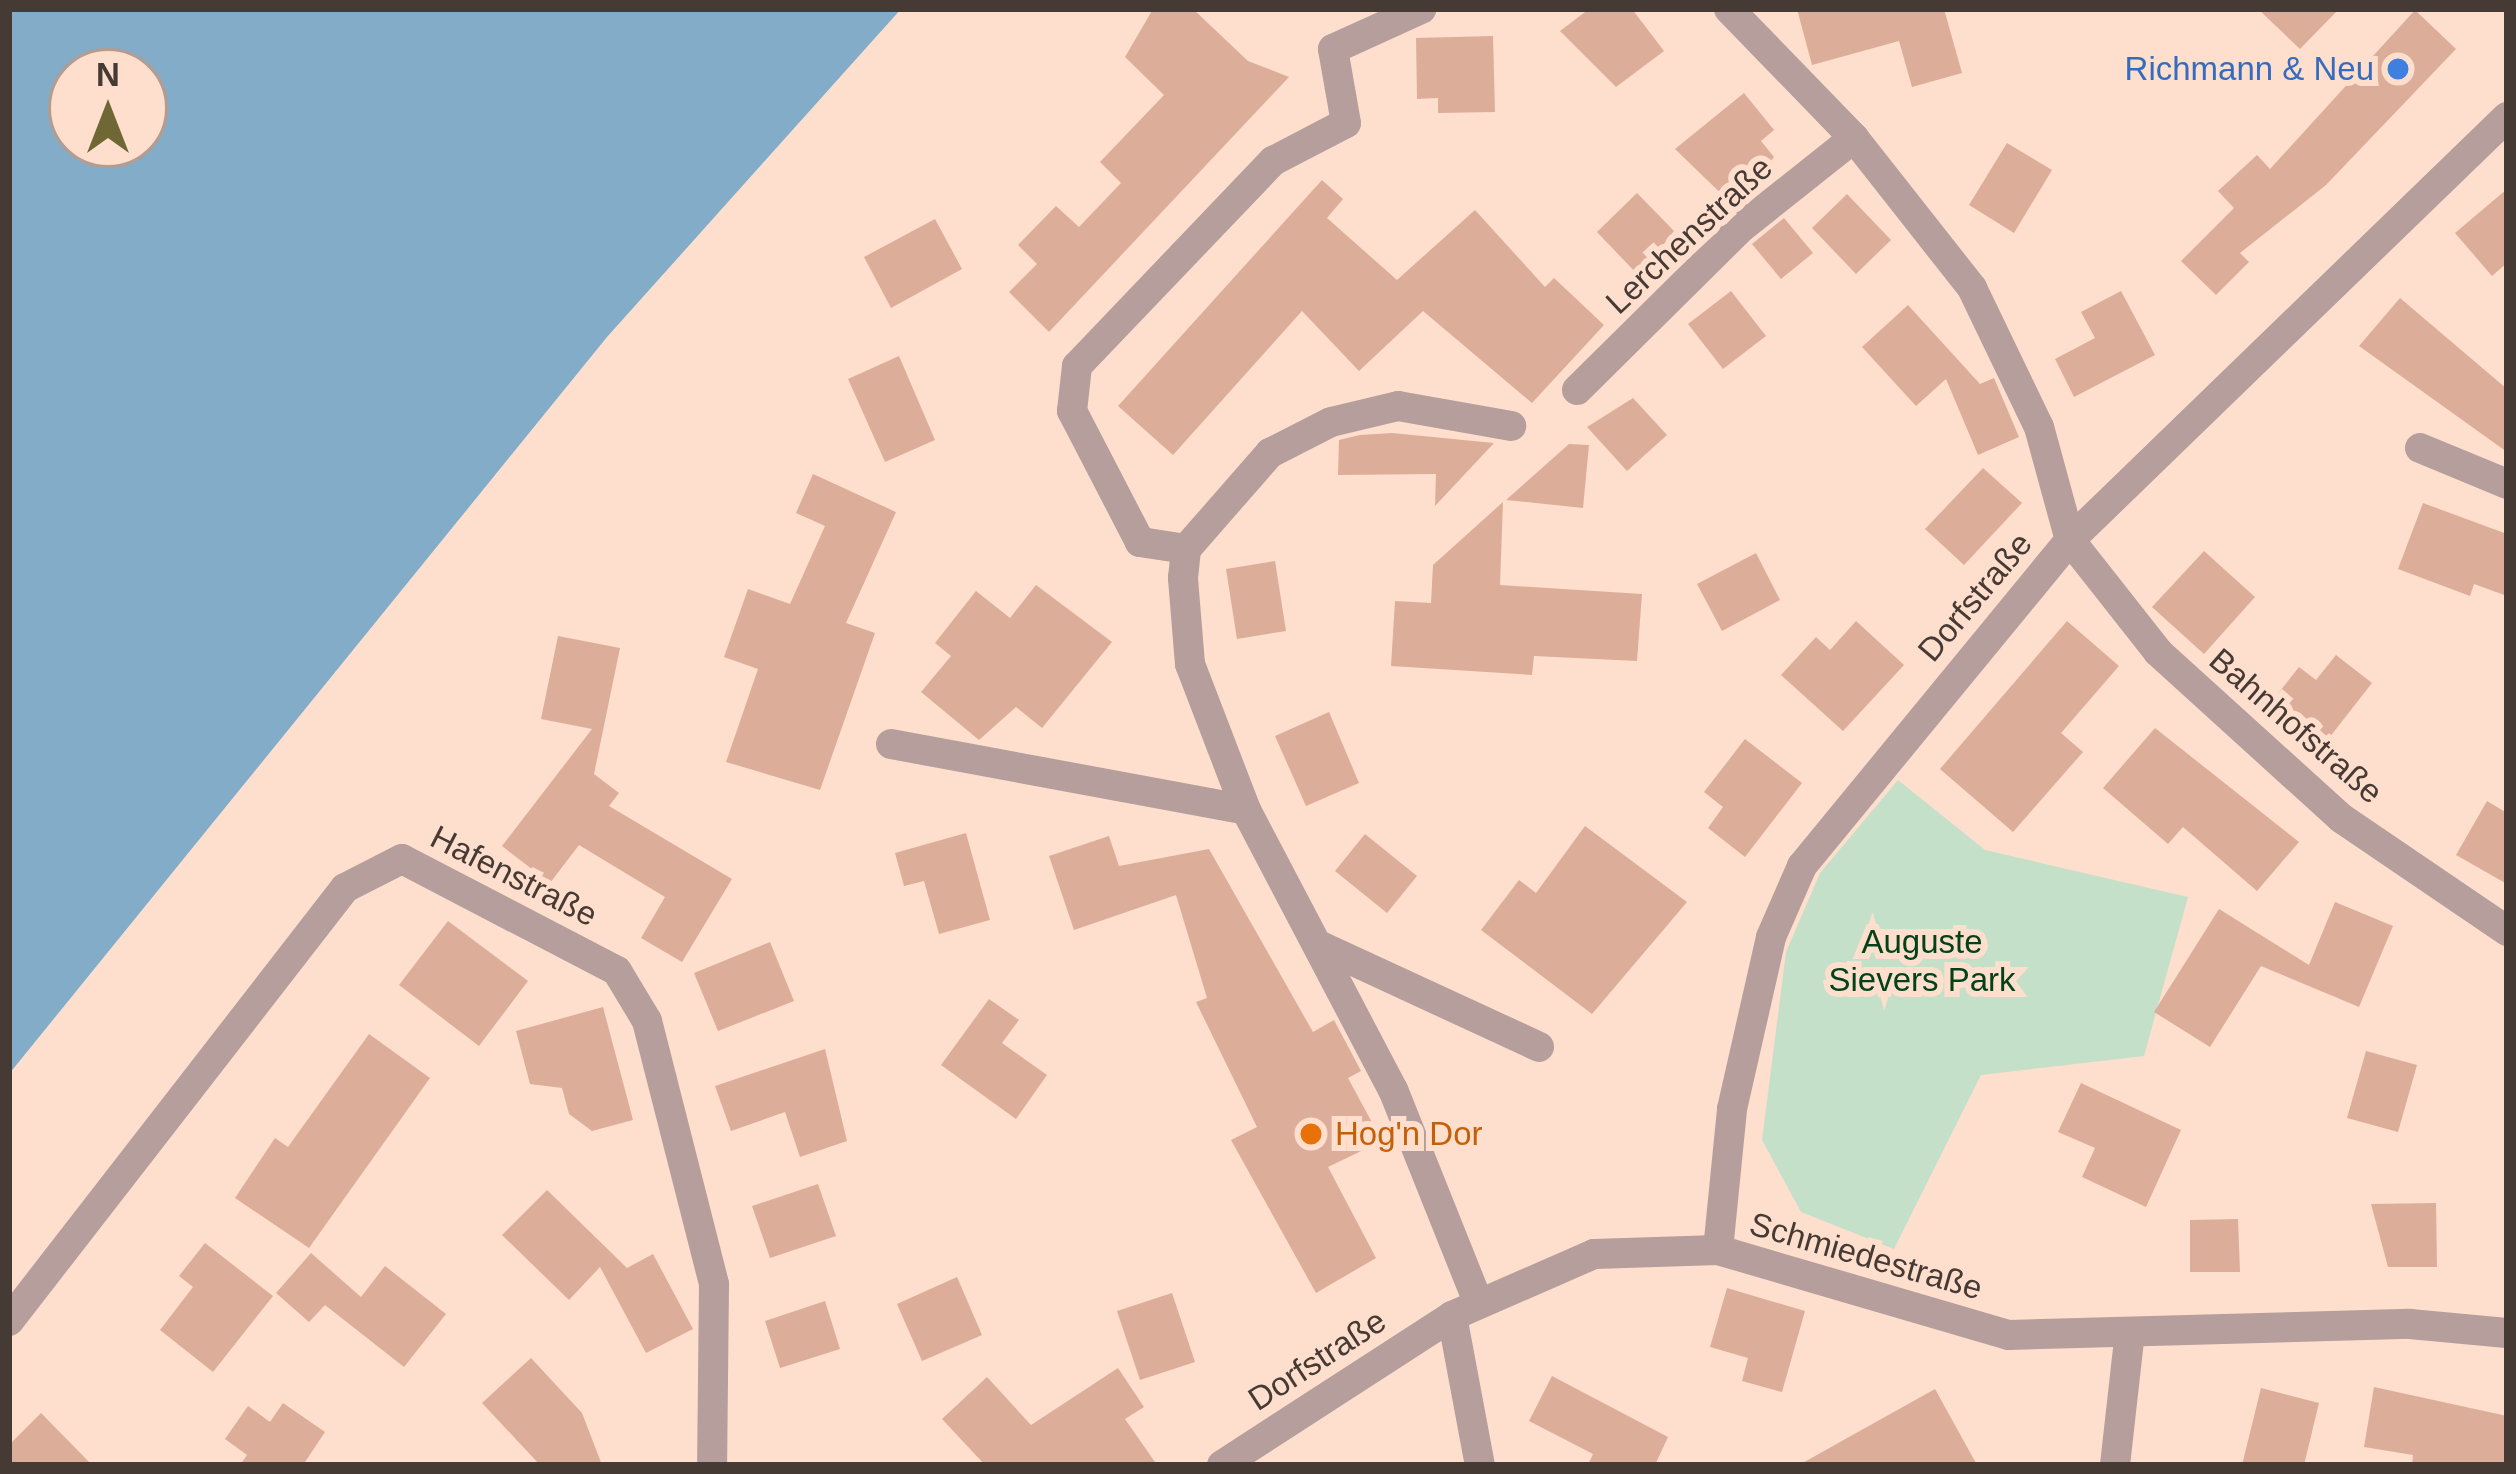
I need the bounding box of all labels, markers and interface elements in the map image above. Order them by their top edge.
north arrow [48,48,168,168]
place label: Richmann & Neu [2125,49,2374,89]
text: N [96,56,120,93]
marker: Richmann & Neu [2385,56,2411,82]
street label: Lerchenstraße [1598,148,1780,322]
street label: Dorfstraße [1910,525,2040,669]
street label: Bahnhofstraße [2201,640,2391,812]
street label: Hafenstraße [424,817,604,935]
park label: Auguste Sievers Park [1828,922,2016,1000]
place label: Hog'n Dor [1335,1114,1483,1154]
marker: Hog'n Dor [1298,1121,1324,1147]
street label: Schmiedestraße [1745,1204,1987,1308]
street label: Dorfstraße [1241,1301,1393,1419]

